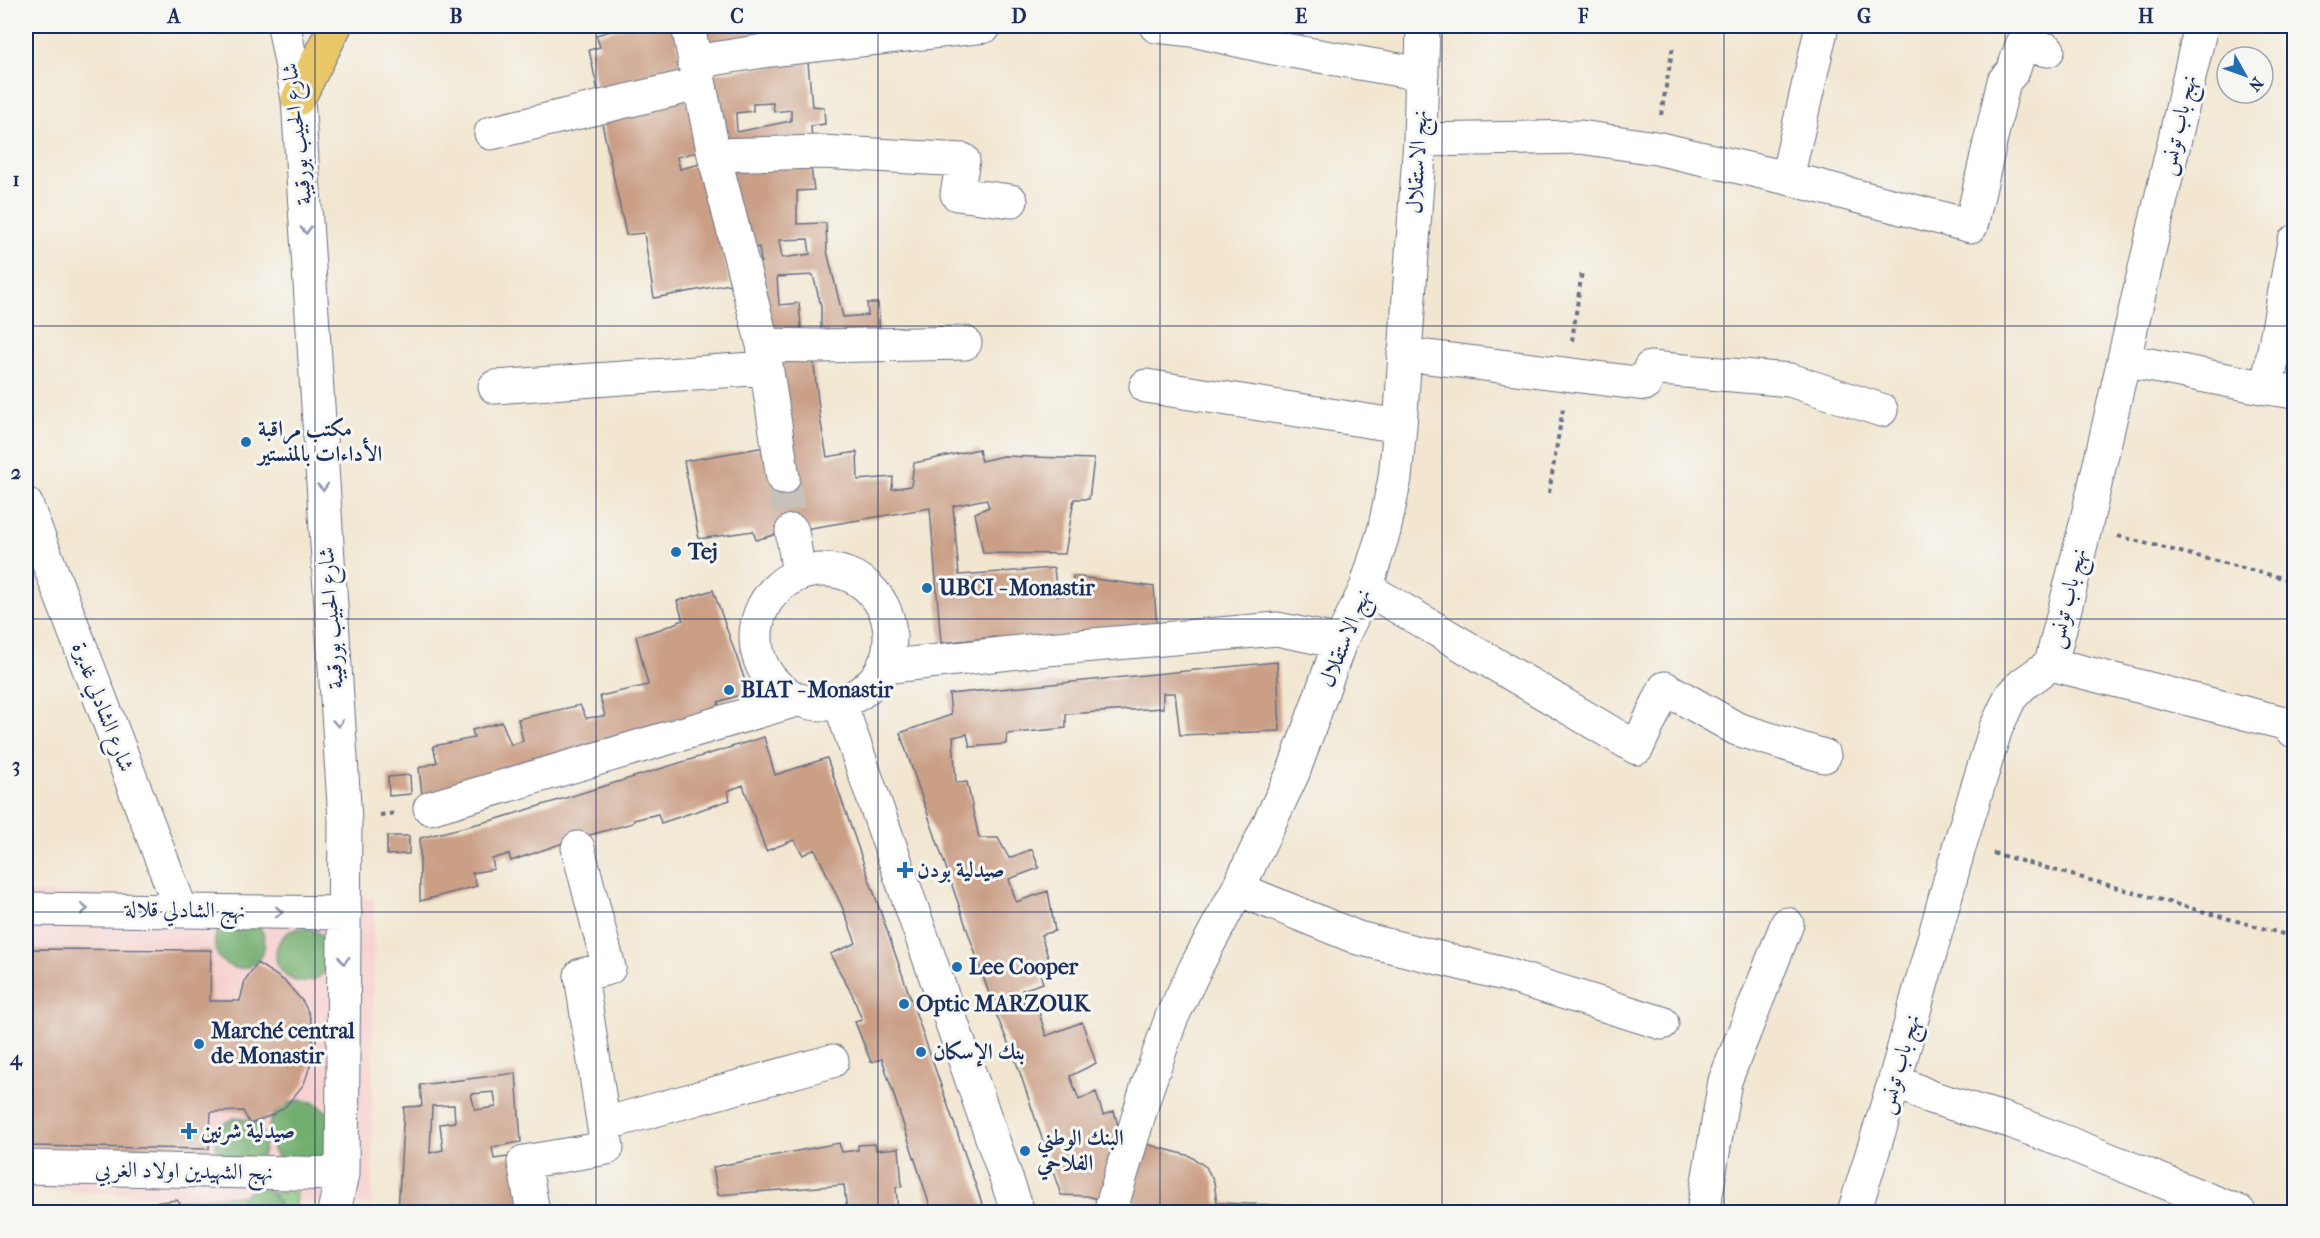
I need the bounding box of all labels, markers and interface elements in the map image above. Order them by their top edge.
text: A [166,5,182,28]
text: B [449,5,463,28]
text: C [730,5,744,28]
text: D [1011,5,1027,28]
text: E [1295,5,1307,28]
text: F [1577,5,1589,28]
text: G [1857,5,1871,28]
text: H [2138,5,2154,28]
north arrow [2215,45,2275,105]
street label: شارع الحبيب بورقيبة [277,61,322,206]
street label: نهج باب تونس [2154,72,2208,179]
text: N [2244,74,2267,96]
street label: نهج الاستقلال [1401,109,1439,215]
text: 1 [12,168,20,191]
one-way arrow [300,225,313,234]
place label: مكتب مراقبة الأداءات بالمنستير [255,416,382,467]
marker: مكتب مراقبة الأداءات بالمنستير [239,435,253,449]
text: 2 [11,461,21,484]
one-way arrow [316,482,329,491]
place label: Tej [687,539,718,565]
marker: Tej [669,545,683,559]
street label: نهج باب تونس [2042,545,2098,652]
street label: شارع الحبيب بورقيبة [313,546,354,690]
place label: UBCI - Monastir [938,575,1095,601]
marker: UBCI - Monastir [920,581,934,595]
street label: نهج الاستقلال [1313,585,1382,693]
street label: شارع الشادلي غديرة [62,638,140,777]
place label: BIAT - Monastir [741,677,894,703]
marker: BIAT - Monastir [722,683,736,697]
one-way arrow [332,719,345,728]
text: 3 [12,754,20,777]
place label: صيدلية بودن [917,857,1005,883]
marker: صيدلية بودن [898,863,912,877]
street label: نهج الشادلي قلالة [123,896,246,930]
one-way arrow [79,903,88,915]
one-way arrow [274,905,283,918]
place label: Lee Cooper [969,954,1079,980]
one-way arrow [338,956,351,965]
marker: Lee Cooper [950,960,964,974]
place label: Optic MARZOUK [916,991,1092,1017]
marker: Optic MARZOUK [897,997,911,1011]
street label: نهج باب تونس [1872,1011,1931,1119]
place label: Marché central de Monastir [210,1018,356,1069]
marker: Marché central de Monastir [192,1037,206,1051]
place label: بنك الإسكان [933,1039,1025,1067]
marker: بنك الإسكان [914,1045,928,1059]
text: 4 [9,1047,23,1071]
place label: صيدلية شرنين [201,1118,295,1145]
marker: صيدلية شرنين [182,1124,196,1138]
place label: البنك الوطني الفلاحي [1036,1125,1124,1181]
marker: البنك الوطني الفلاحي [1018,1144,1032,1158]
street label: نهج الشهيدين اولاد الغربي [95,1156,273,1192]

